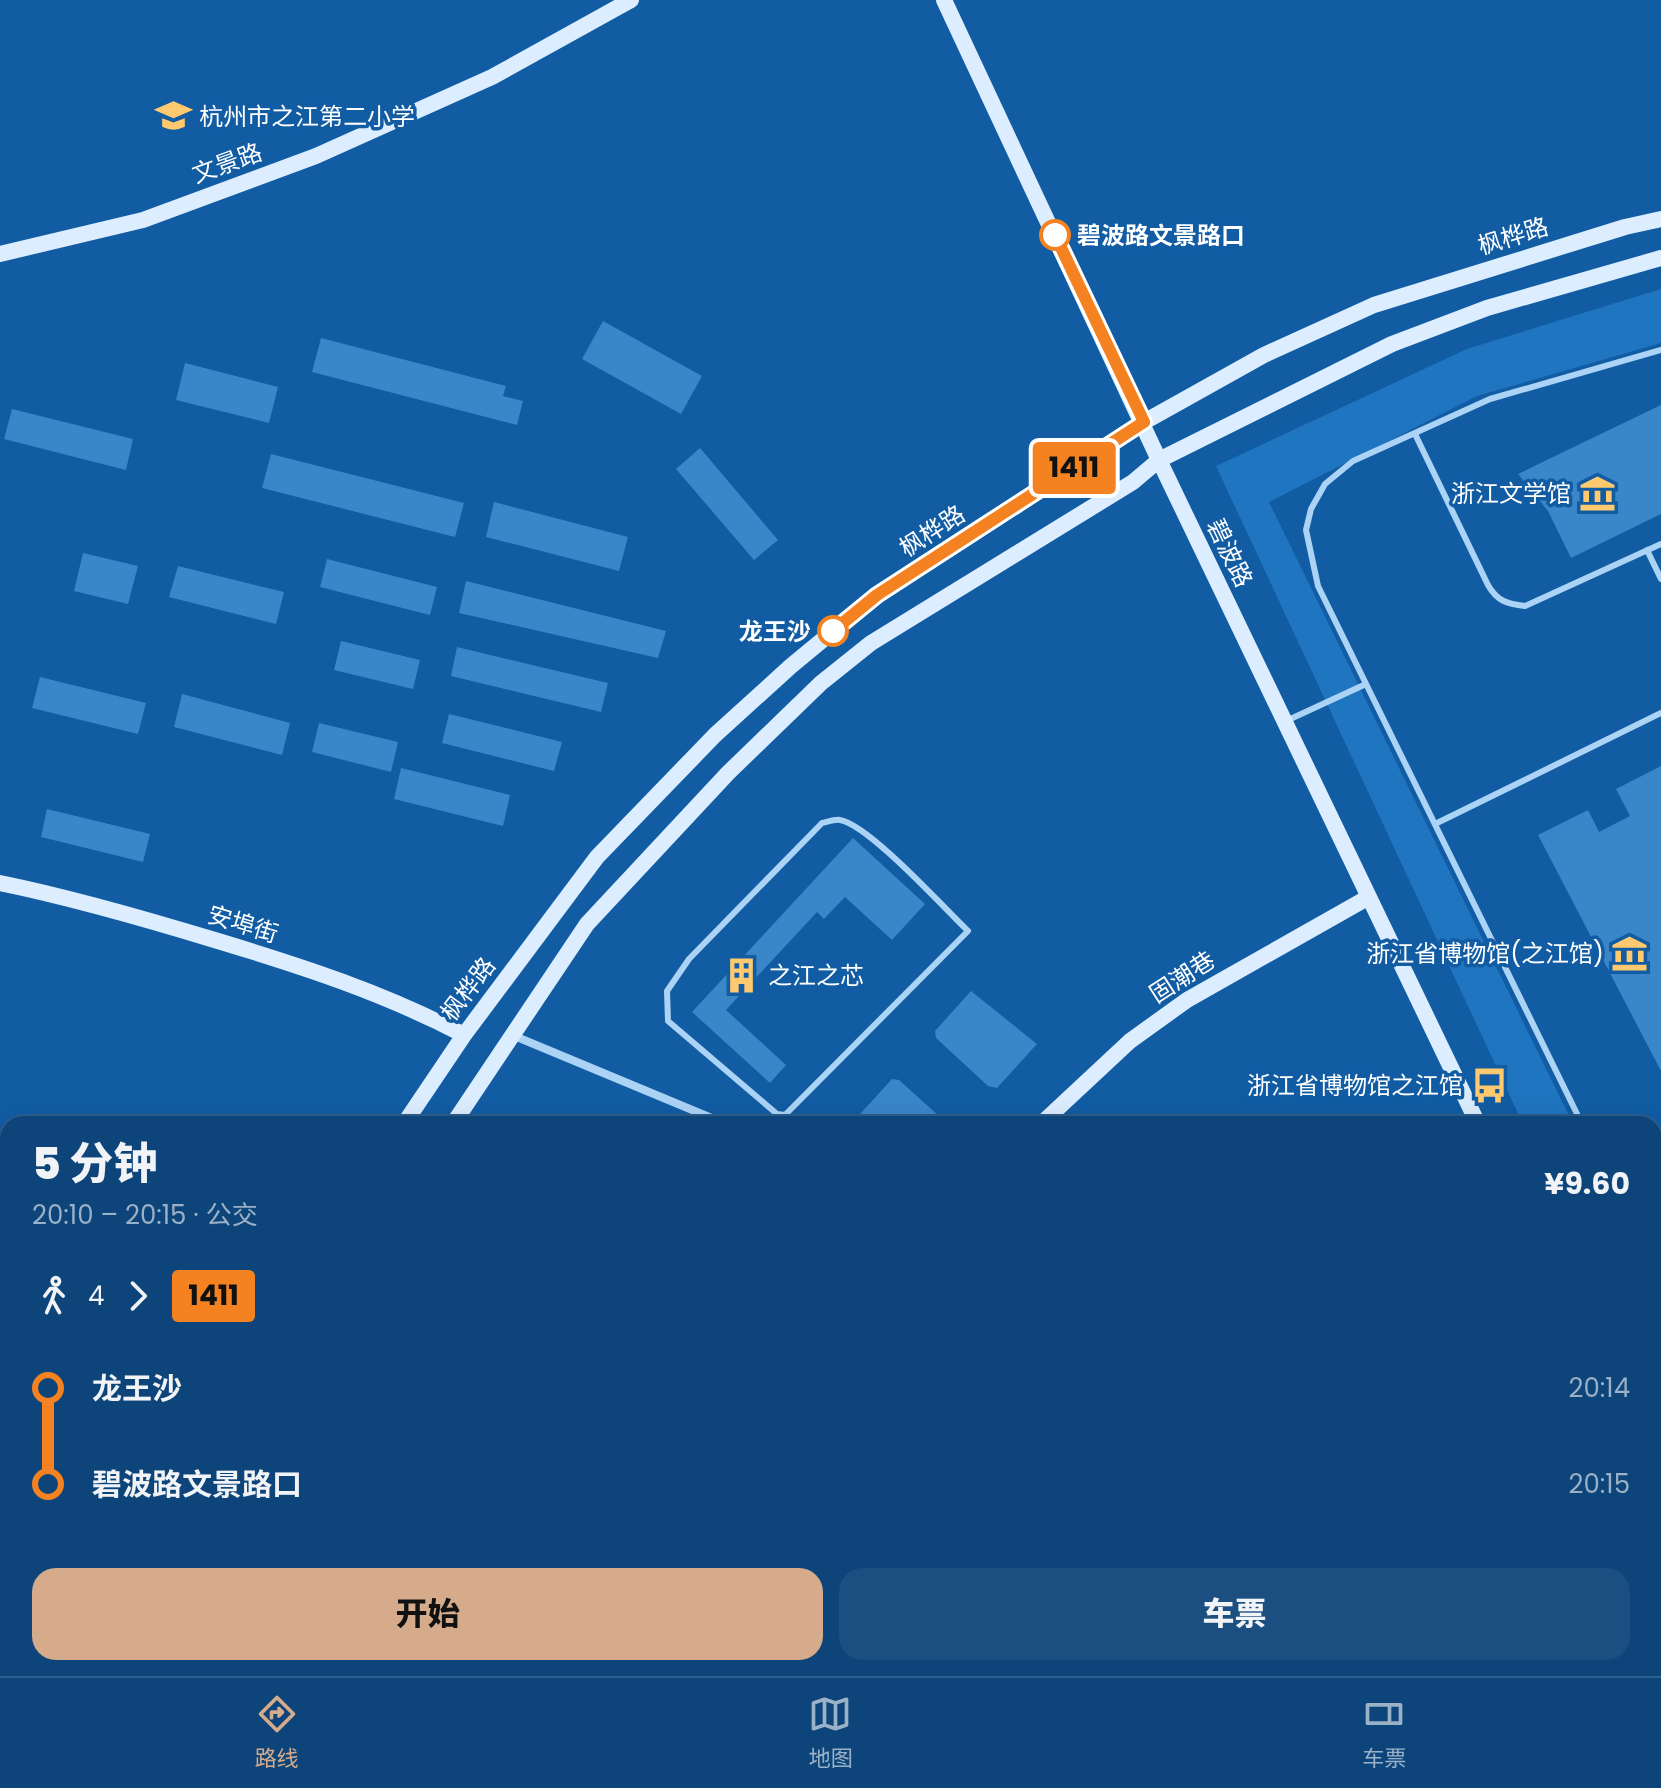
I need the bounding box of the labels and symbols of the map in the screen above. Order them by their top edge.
school or university icon: 杭州市之江第二小学 [154,97,192,135]
place label: 杭州市之江第二小学 [199,100,415,133]
street label: 文景路 [188,135,266,191]
street label: 枫桦路 [1474,210,1552,262]
place label: 碧波路文景路口 [1077,219,1245,252]
marker: 碧波路文景路口 [1040,220,1070,250]
line badge: 1411 [1018,442,1130,494]
museum icon: 浙江文学馆 [1578,474,1616,512]
place label: 浙江文学馆 [1451,477,1571,510]
street label: 枫桦路 [893,498,971,564]
street label: 碧波路 [1199,513,1261,593]
place label: 龙王沙 [739,615,811,648]
marker: 龙王沙 [818,616,848,646]
street label: 安埠街 [204,898,282,950]
museum icon: 浙江省博物馆(之江馆) [1611,934,1649,972]
place label: 浙江省博物馆(之江馆) [1366,937,1604,970]
street label: 固潮巷 [1143,944,1221,1010]
street label: 枫桦路 [433,950,503,1028]
building icon: 之江之芯 [723,956,761,994]
place label: 之江之芯 [768,959,864,992]
bus stop icon: 浙江省博物馆之江馆 [1470,1066,1508,1104]
place label: 浙江省博物馆之江馆 [1247,1069,1463,1102]

